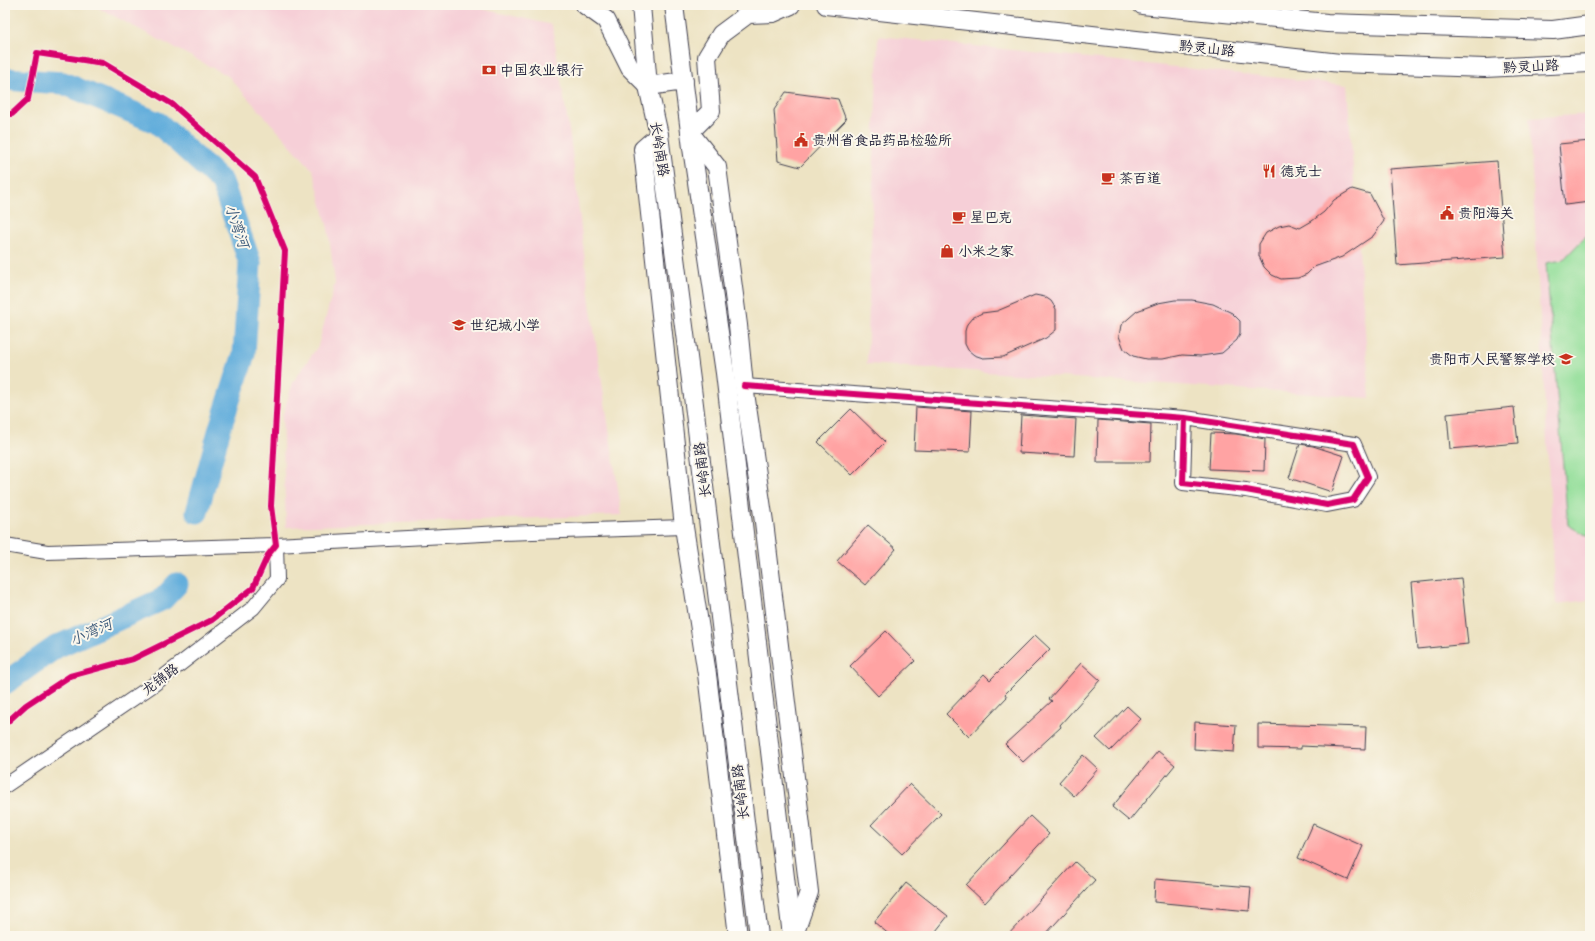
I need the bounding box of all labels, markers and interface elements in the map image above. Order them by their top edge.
street label: 黔灵山路 [1178,35,1236,63]
street label: 黔灵山路 [1503,55,1560,79]
place label: 中国农业银行 [500,60,584,82]
bank icon: 中国农业银行 [481,62,497,78]
street label: 长岭南路 [644,120,674,179]
place label: 贵州省食品药品检验所 [812,130,952,152]
public building icon: 贵州省食品药品检验所 [793,132,809,148]
place label: 德克士 [1280,161,1322,183]
restaurant icon: 德克士 [1261,163,1277,179]
place label: 茶百道 [1119,168,1161,190]
cafe icon: 茶百道 [1100,170,1116,186]
water label: 小湾河 [217,201,256,254]
place label: 贵阳海关 [1458,203,1514,225]
public building icon: 贵阳海关 [1439,205,1455,221]
place label: 星巴克 [970,207,1012,229]
cafe icon: 星巴克 [951,209,967,225]
place label: 小米之家 [958,241,1014,263]
shop icon: 小米之家 [939,243,955,259]
place label: 世纪城小学 [470,315,540,337]
school or university icon: 世纪城小学 [451,317,467,333]
place label: 贵阳市人民警察学校 [1429,349,1555,371]
school or university icon: 贵阳市人民警察学校 [1558,351,1574,367]
street label: 长岭南路 [689,441,717,499]
water label: 小湾河 [66,612,120,653]
street label: 龙锦路 [137,658,184,701]
street label: 长岭南路 [727,763,755,821]

